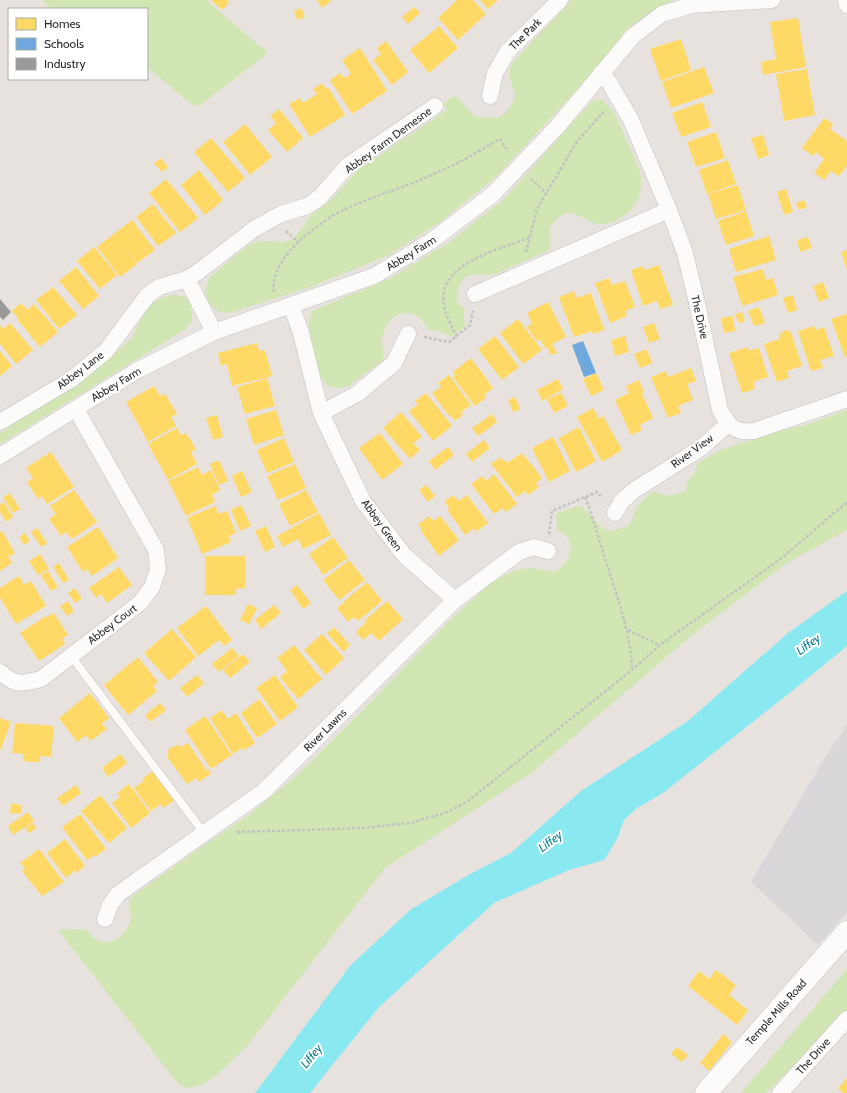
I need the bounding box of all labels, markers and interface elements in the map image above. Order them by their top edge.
legend [8,8,148,80]
street label: The Park [506,15,544,53]
text: Homes [44,16,81,31]
text: Schools [44,36,84,51]
text: Industry [44,56,85,71]
street label: Abbey Farm Demesne [342,104,434,176]
street label: Abbey Farm [383,232,439,274]
street label: The Drive [688,294,712,341]
street label: Abbey Lane [54,348,107,392]
street label: Abbey Farm [88,363,144,404]
street label: River View [668,431,716,471]
street label: Abbey Green [359,496,405,554]
street label: Abbey Court [85,601,140,647]
water label: Liffey [793,630,823,658]
street label: River Lawns [301,705,350,754]
water label: Liffey [535,827,565,855]
street label: Temple Mills Road [743,976,809,1048]
street label: The Drive [793,1034,833,1077]
water label: Liffey [297,1041,325,1071]

